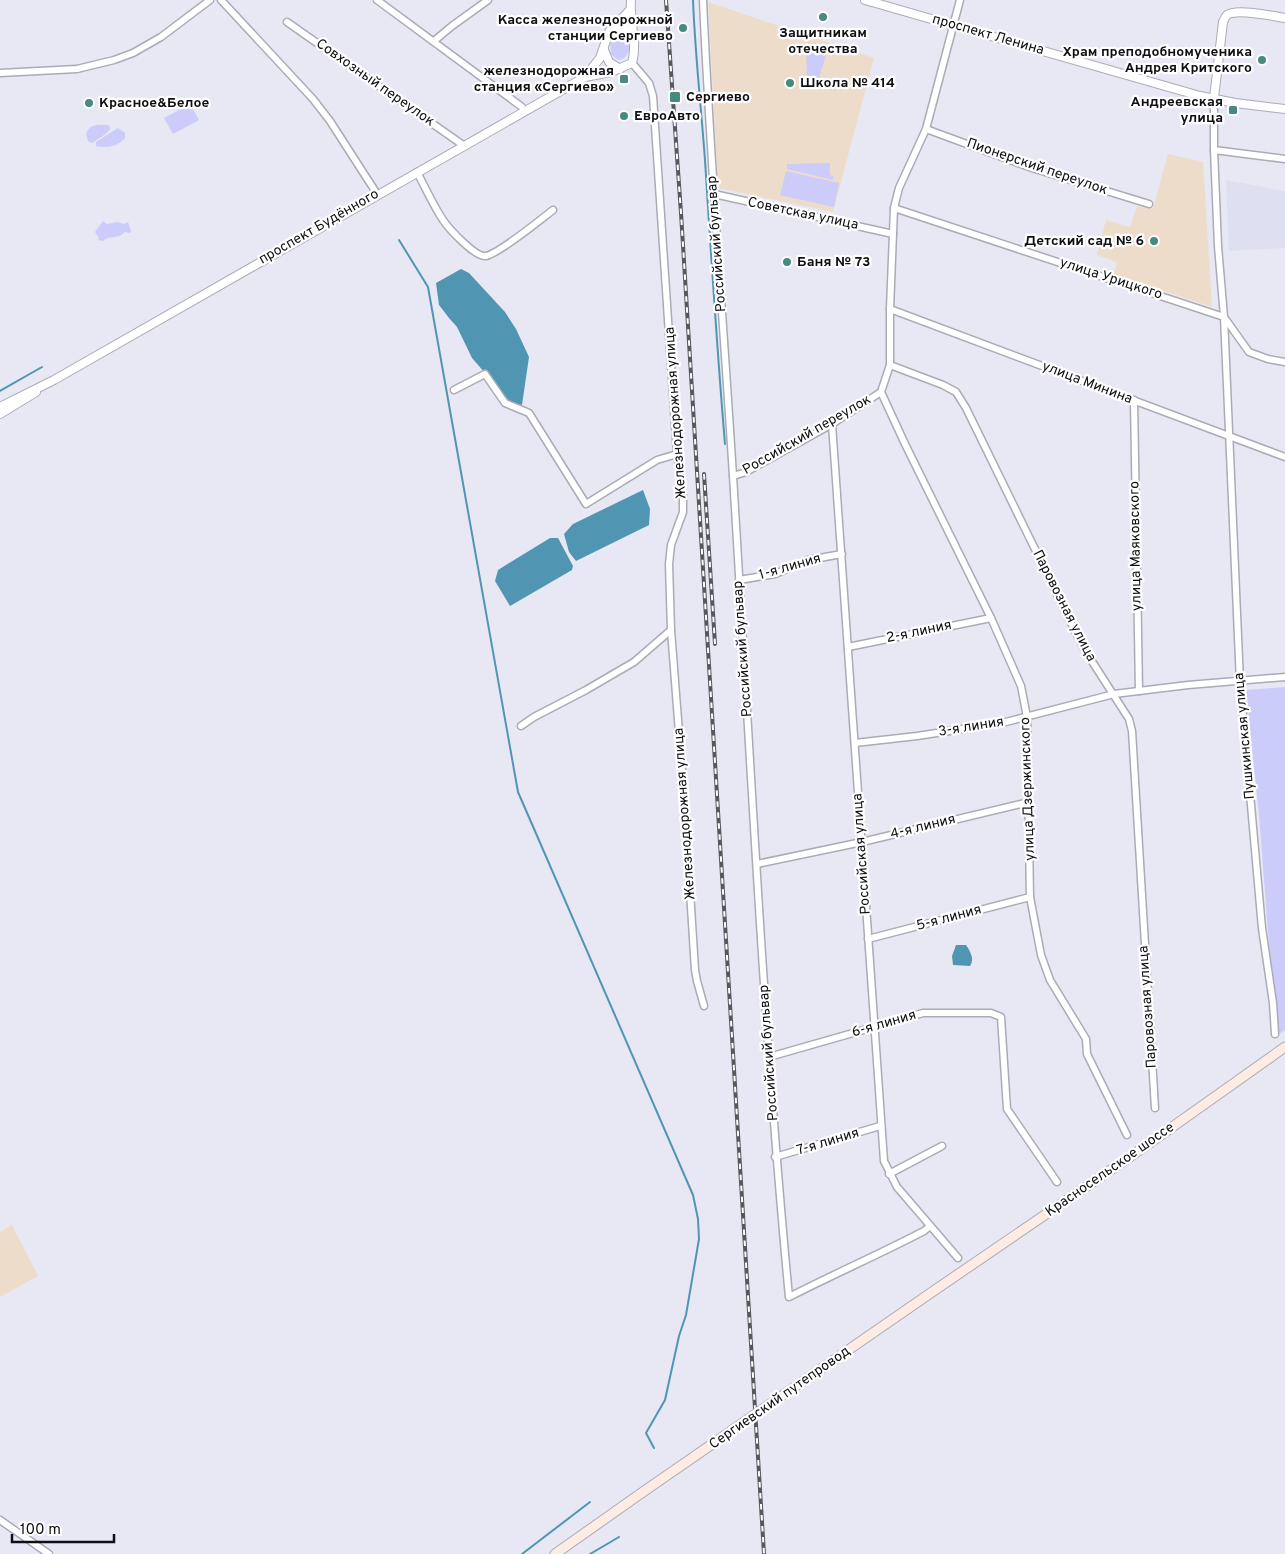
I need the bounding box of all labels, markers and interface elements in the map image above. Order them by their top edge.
marker: Защитникам отечества [817,11,829,23]
street label: проспект Ленина [930,11,1046,59]
place label: Касса железнодорожной станции Сергиево [498,12,673,45]
marker: Касса железнодорожной станции Сергиево [677,22,689,34]
place label: Защитникам отечества [779,25,867,58]
street label: Совхозный переулок [312,36,438,130]
place label: Храм преподобномученика Андрея Критского [1062,44,1252,77]
marker: Храм преподобномученика Андрея Критского [1256,54,1268,66]
place label: железнодорожная станция «Сергиево» [474,63,614,96]
marker: железнодорожная станция «Сергиево» [618,73,630,85]
place label: Школа № 414 [800,75,895,92]
marker: Школа № 414 [784,77,796,89]
place label: Сергиево [686,89,750,106]
marker: Сергиево [668,90,682,104]
place label: Андреевская улица [1131,94,1223,127]
place label: Красное&Белое [99,95,210,112]
marker: Красное&Белое [83,97,95,109]
marker: Андреевская улица [1227,104,1239,116]
place label: ЕвроАвто [634,108,700,125]
marker: ЕвроАвто [618,110,630,122]
street label: Пионерский переулок [964,135,1110,199]
street label: Российский бульвар [704,175,730,313]
street label: проспект Будённого [256,186,382,268]
street label: Советская улица [746,194,860,234]
place label: Детский сад № 6 [1024,233,1144,250]
marker: Детский сад № 6 [1148,235,1160,247]
place label: Баня № 73 [797,254,870,271]
street label: улица Урицкого [1058,254,1165,304]
marker: Баня № 73 [781,256,793,268]
street label: Железнодорожная улица [662,326,690,500]
street label: улица Минина [1039,358,1135,408]
street label: Российский переулок [740,391,874,479]
street label: улица Маяковского [1126,481,1146,611]
street label: Паровозная улица [1028,547,1100,665]
street label: 1-я линия [757,550,823,584]
street label: Российский бульвар [730,580,756,718]
street label: 2-я линия [885,617,953,647]
street label: Пушкинская улица [1231,672,1259,800]
street label: 3-я линия [937,713,1005,741]
street label: улица Дзержинского [1017,717,1039,861]
street label: Железнодорожная улица [671,727,699,901]
street label: Российская улица [849,793,875,915]
street label: 4-я линия [889,811,957,843]
street label: 5-я линия [915,901,983,935]
street label: Паровозная улица [1135,945,1161,1069]
street label: Российский бульвар [756,984,782,1122]
street label: 6-я линия [850,1007,918,1041]
street label: Красносельское шоссе [1042,1119,1178,1221]
street label: 7-я линия [795,1124,861,1160]
street label: Сергиевский путепровод [706,1343,854,1453]
scale bar [12,1512,115,1544]
text: 100 m [20,1521,61,1540]

